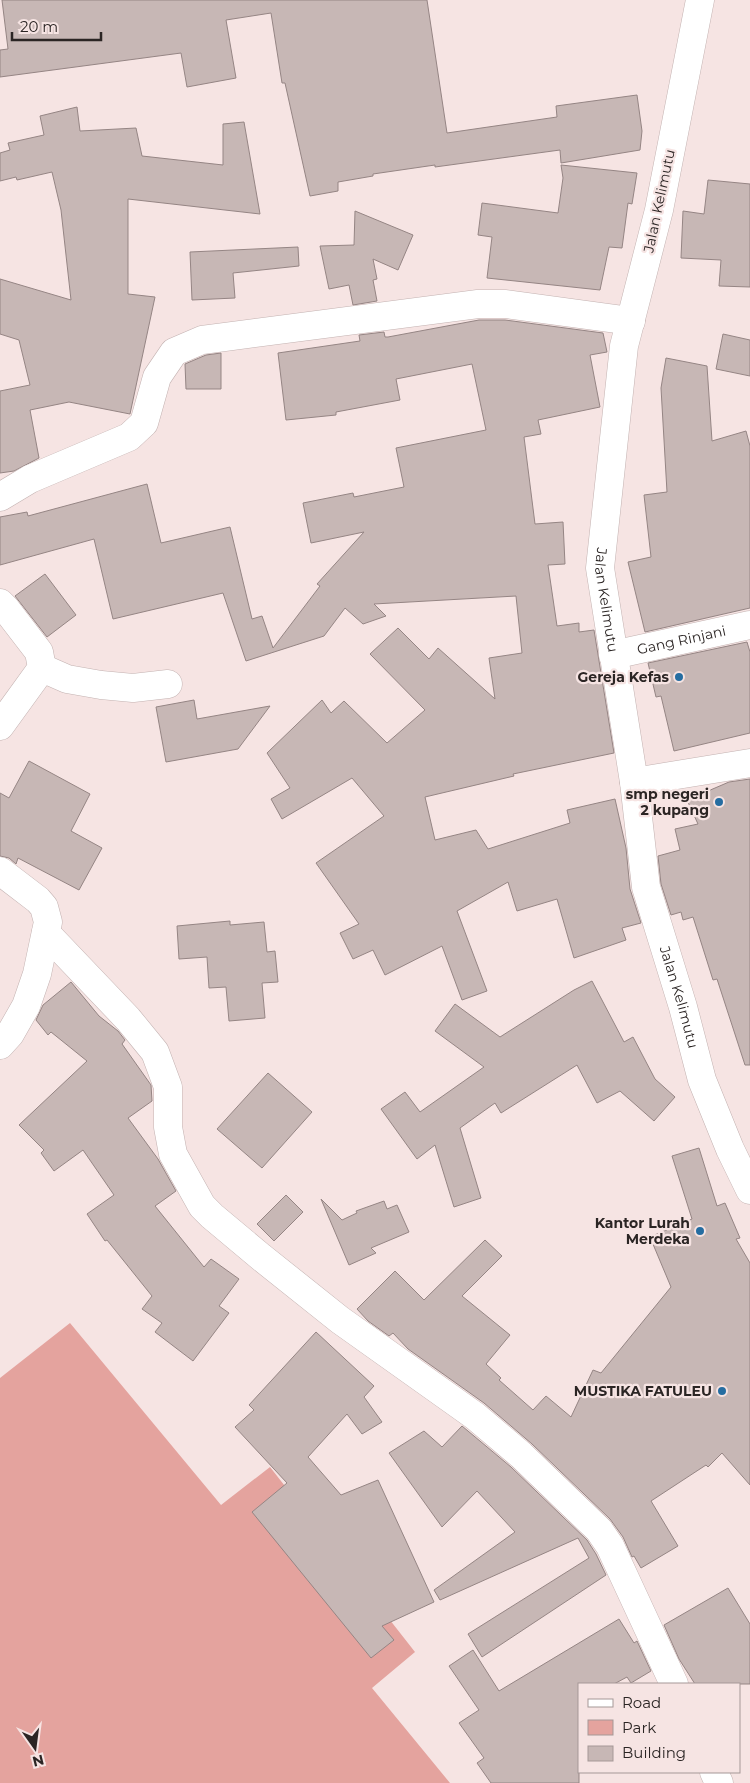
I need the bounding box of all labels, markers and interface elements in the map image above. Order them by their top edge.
scale bar [12,10,101,42]
text: 20 m [20,17,58,36]
street label: Jalan Kelimutu [639,148,679,255]
street label: Jalan Kelimutu [591,546,622,653]
street label: Gang Rinjani [635,622,728,659]
place label: Gereja Kefas [578,668,670,686]
marker: Gereja Kefas [673,671,685,683]
place label: smp negeri 2 kupang [626,785,709,819]
marker: smp negeri 2 kupang [713,796,725,808]
street label: Jalan Kelimutu [655,943,702,1050]
place label: Kantor Lurah Merdeka [595,1214,690,1248]
marker: Kantor Lurah Merdeka [694,1225,706,1237]
place label: MUSTIKA FATULEU [574,1382,712,1400]
marker: MUSTIKA FATULEU [716,1385,728,1397]
legend [578,1683,740,1773]
text: Road [622,1693,661,1712]
text: Park [622,1718,656,1737]
north arrow [10,1723,60,1773]
text: Building [622,1743,686,1762]
text: N [30,1751,46,1771]

